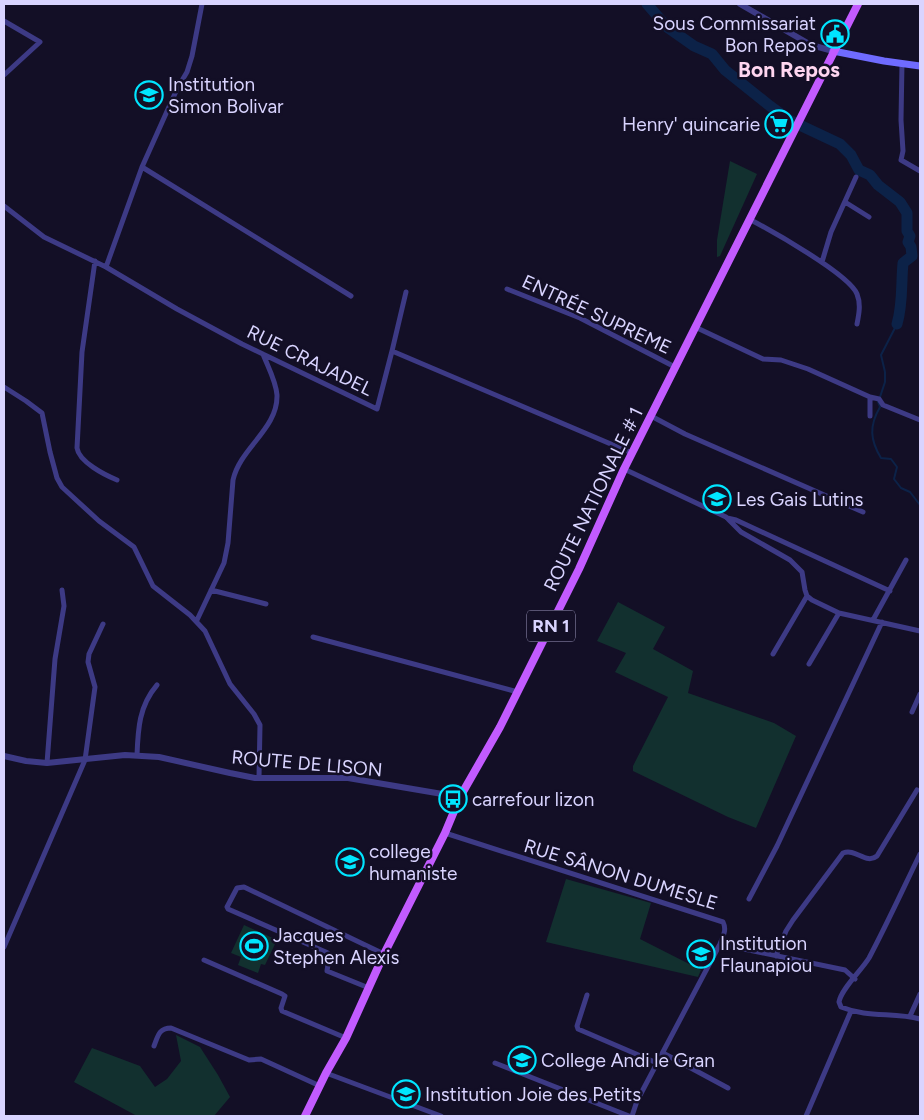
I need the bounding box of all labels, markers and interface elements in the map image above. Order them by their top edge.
place label: Sous Commissariat Bon Repos [653,12,816,57]
public building icon: Sous Commissariat Bon Repos [820,19,850,49]
district label: Bon Repos [738,57,840,82]
place label: Institution Simon Bolivar [168,73,284,118]
school or university icon: Institution Simon Bolivar [134,80,164,110]
supermarket icon: Henry' quincarie [764,109,794,139]
place label: Henry' quincarie [622,113,760,136]
street label: ENTRÉE SUPREME [518,270,675,359]
street label: RUE CRAJADEL [243,320,376,401]
street label: ROUTE NATIONALE # 1 [539,403,648,595]
school or university icon: Les Gais Lutins [702,484,732,514]
place label: Les Gais Lutins [736,488,864,511]
road number: RN 1 [527,610,575,642]
street label: ROUTE DE LISON [231,745,383,782]
bus stop icon: carrefour lizon [438,784,468,814]
place label: carrefour lizon [472,788,594,811]
street label: RUE SÂNON DUMESLE [521,834,720,915]
place label: college humaniste [369,840,457,885]
school or university icon: college humaniste [335,847,365,877]
place label: Jacques Stephen Alexis [273,924,399,969]
sports icon: Jacques Stephen Alexis [239,931,269,961]
place label: Institution Flaunapiou [720,932,812,977]
school or university icon: Institution Flaunapiou [686,939,716,969]
school or university icon: College Andi le Gran [507,1045,537,1075]
place label: College Andi le Gran [541,1049,715,1072]
school or university icon: Institution Joie des Petits [391,1079,421,1109]
place label: Institution Joie des Petits [425,1083,641,1106]

